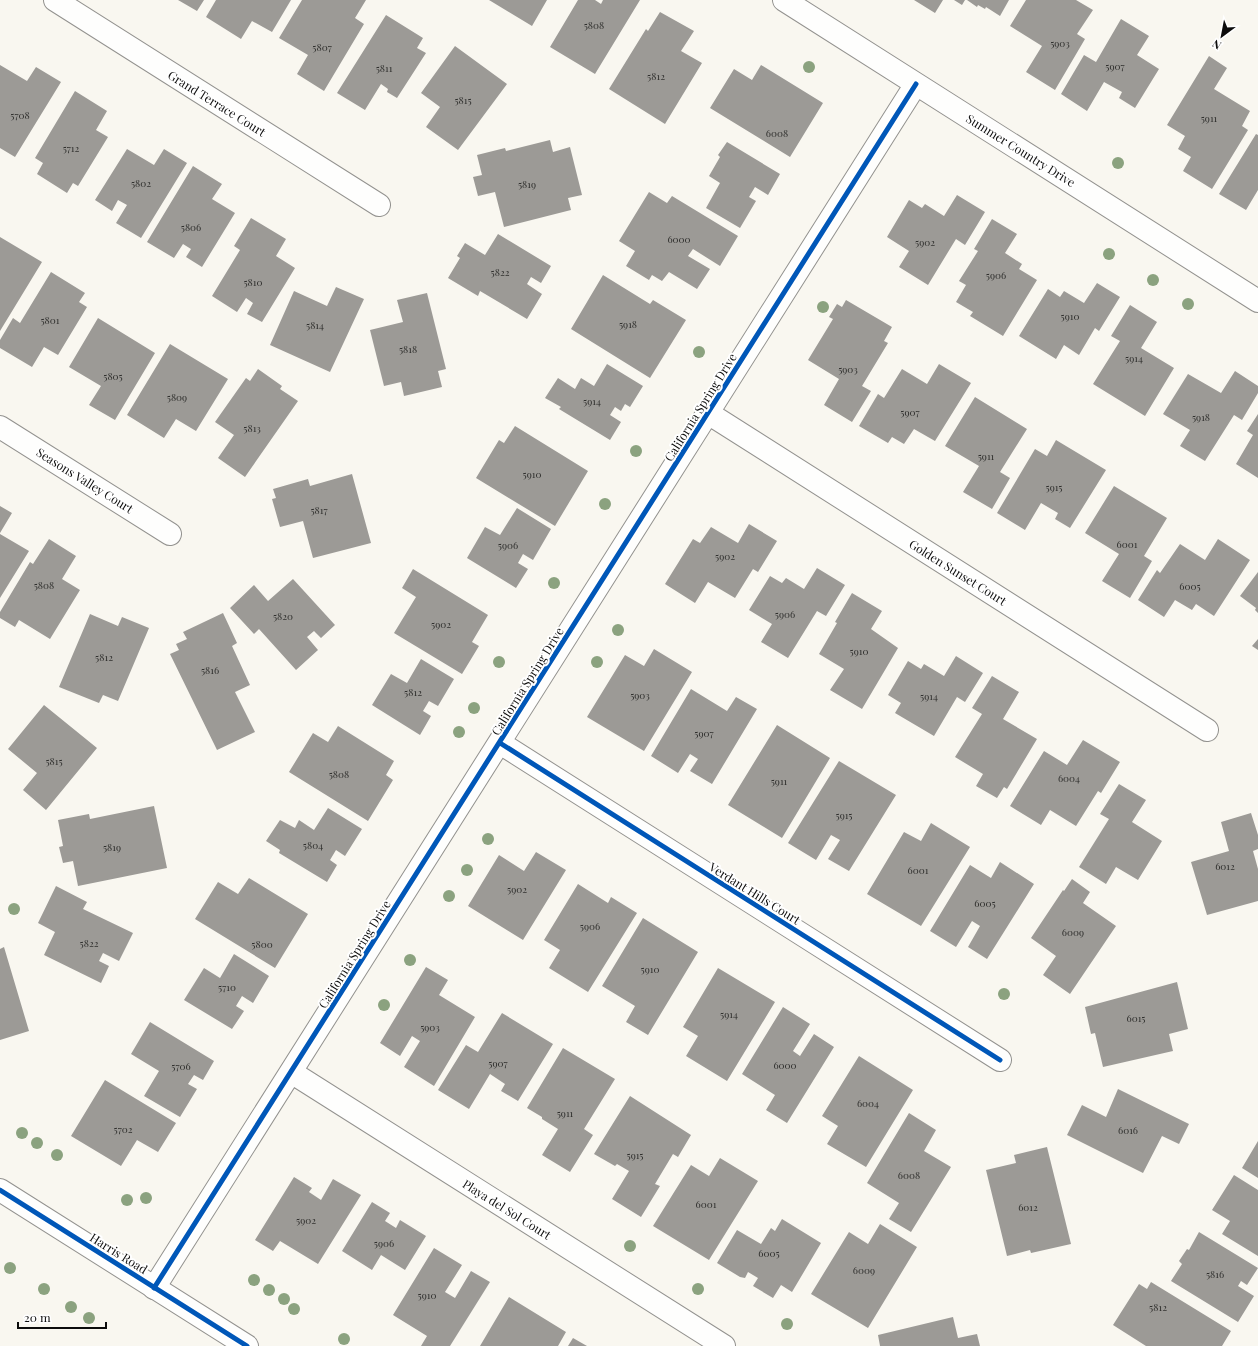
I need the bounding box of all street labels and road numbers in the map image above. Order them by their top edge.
street label: Grand Terrace Court [165,66,270,140]
street label: Summer Country Drive [964,110,1078,190]
street label: California Spring Drive [660,350,740,464]
street label: Seasons Valley Court [34,444,137,517]
street label: Golden Sunset Court [906,536,1010,609]
street label: California Spring Drive [487,624,567,738]
street label: Verdant Hills Court [706,858,804,928]
street label: California Spring Drive [314,897,394,1011]
street label: Playa del Sol Court [460,1175,555,1243]
street label: Harris Road [87,1229,151,1277]

